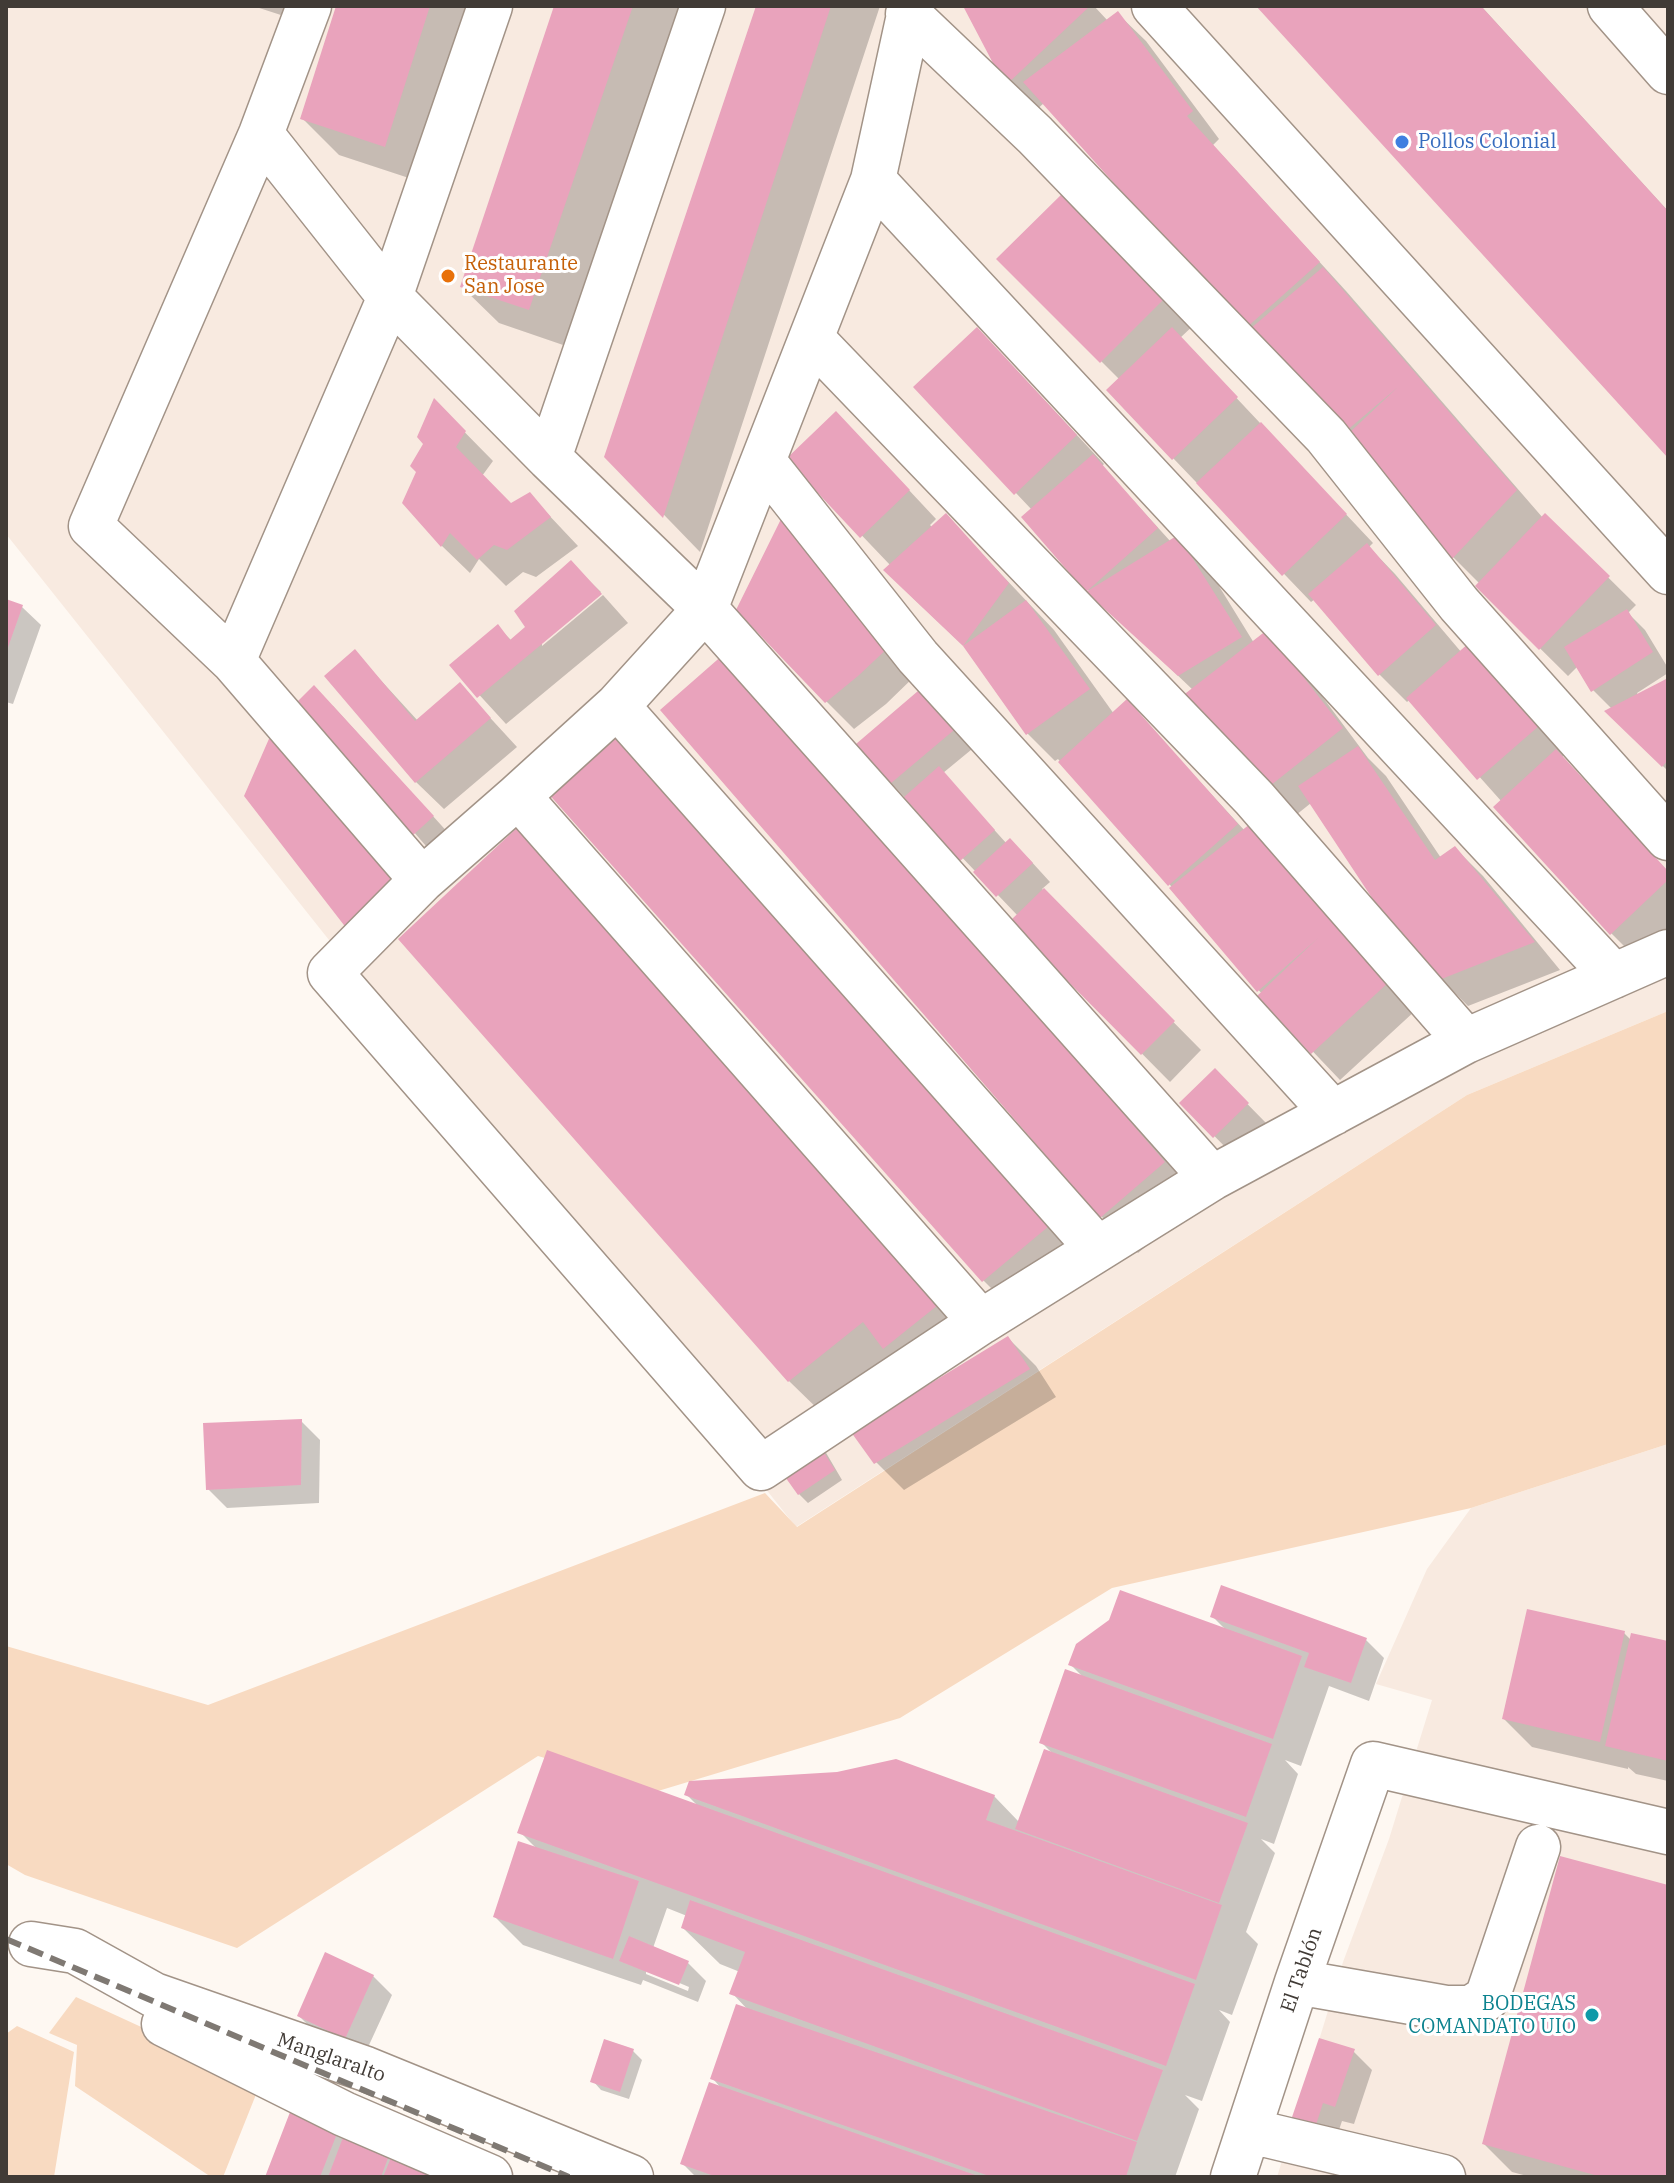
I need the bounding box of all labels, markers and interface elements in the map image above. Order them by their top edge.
place label: Pollos Colonial [1418,130,1556,154]
marker: Pollos Colonial [1393,133,1411,151]
place label: Restaurante San Jose [464,252,578,299]
marker: Restaurante San Jose [439,267,457,285]
street label: El Tablón [1276,1924,1328,2016]
place label: BODEGAS COMANDATO UIO [1408,1992,1576,2039]
marker: BODEGAS COMANDATO UIO [1583,2006,1601,2024]
street label: Manglaralto [274,2028,388,2088]

